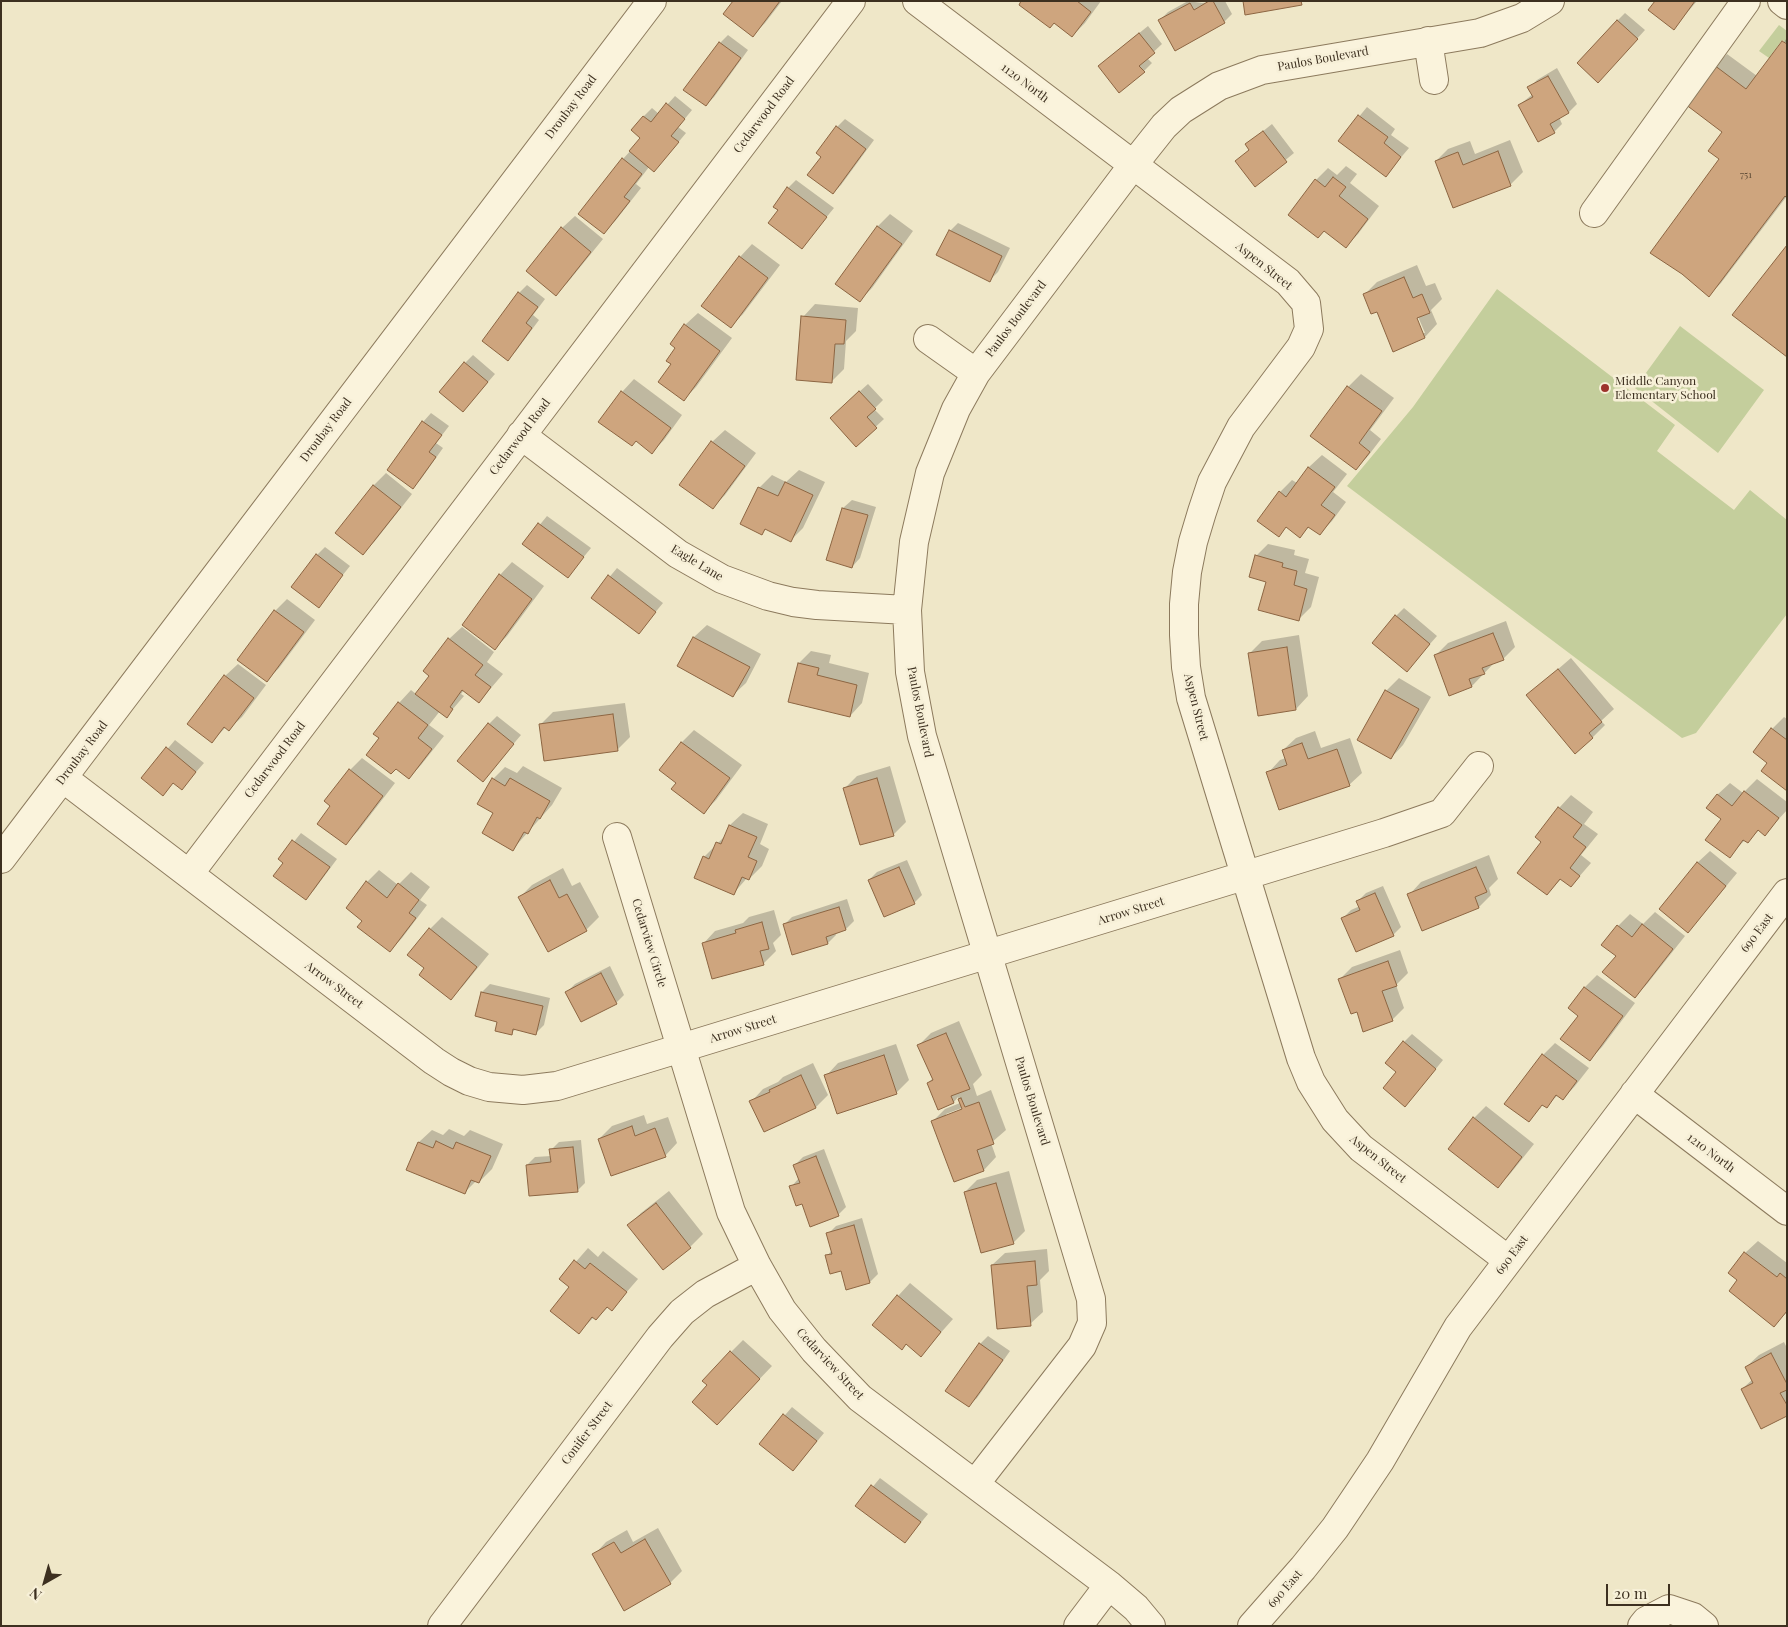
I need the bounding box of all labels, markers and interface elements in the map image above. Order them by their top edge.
street label: Paulos Boulevard [1276,44,1370,74]
street label: 1120 North [998,60,1052,106]
street label: Droubay Road [542,72,600,142]
street label: Cedarwood Road [731,74,797,156]
house number: 751 [1740,169,1752,181]
street label: Aspen Street [1233,239,1295,293]
street label: Paulos Boulevard [982,278,1050,360]
place label: Middle Canyon Elementary School [1615,374,1716,402]
marker: Middle Canyon Elementary School [1599,382,1611,394]
street label: Droubay Road [297,395,355,465]
street label: Cedarwood Road [487,396,553,478]
street label: Eagle Lane [668,542,726,584]
street label: Paulos Boulevard [904,665,936,759]
street label: Aspen Street [1181,672,1211,742]
street label: Droubay Road [53,718,111,788]
street label: Cedarwood Road [242,719,308,801]
street label: Arrow Street [1096,894,1166,928]
street label: Cedarview Circle [629,897,669,989]
street label: 690 East [1738,911,1776,955]
street label: Arrow Street [302,959,366,1011]
street label: Arrow Street [708,1012,778,1046]
street label: Paulos Boulevard [1012,1055,1052,1147]
street label: 1210 North [1684,1130,1738,1176]
street label: Aspen Street [1347,1132,1409,1186]
street label: 690 East [1493,1233,1531,1277]
street label: Cedarview Street [793,1325,867,1403]
street label: Conifer Street [558,1398,616,1468]
north arrow [20,1557,70,1607]
street label: 690 East [1265,1567,1305,1611]
scale bar [1608,1574,1672,1606]
text: 20 m [1614,1583,1647,1603]
text: N [26,1584,45,1605]

